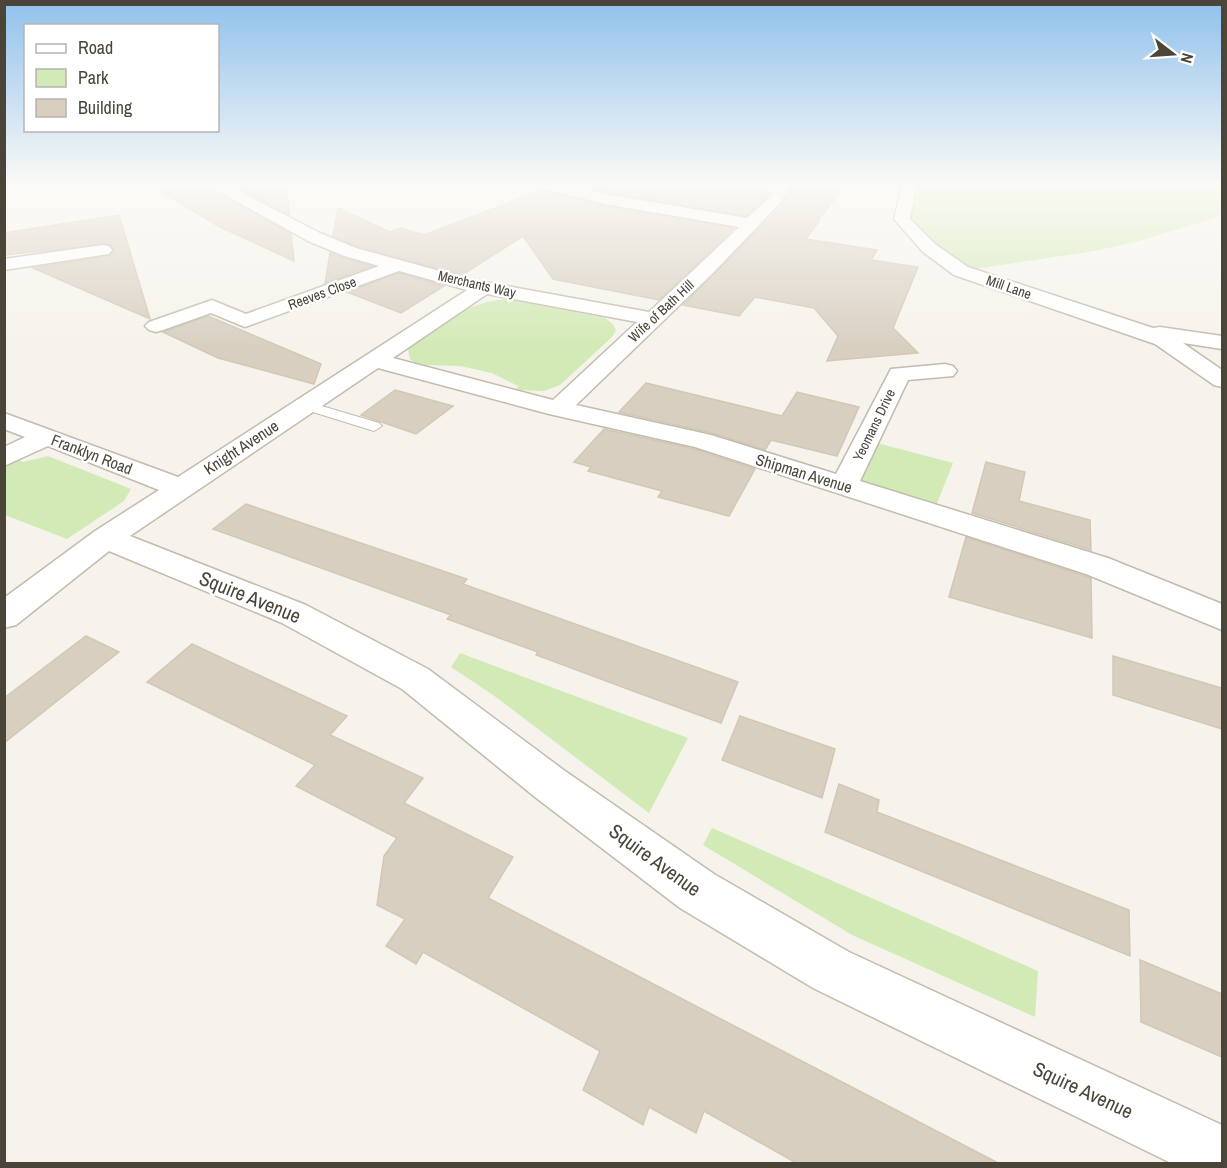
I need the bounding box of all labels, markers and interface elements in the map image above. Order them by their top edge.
legend [24,24,219,132]
north arrow [1143,24,1203,84]
text: Road [78,35,113,60]
text: N [1175,51,1199,66]
text: Park [78,65,109,90]
text: Building [78,95,133,120]
street label: Merchants Way [436,266,518,302]
street label: Mill Lane [984,271,1034,303]
street label: Reeves Close [285,272,359,314]
street label: Wife of Bath Hill [625,276,697,346]
street label: Yeomans Drive [849,386,899,464]
street label: Knight Avenue [199,415,283,479]
street label: Franklyn Road [48,428,136,480]
street label: Shipman Avenue [753,448,855,498]
street label: Squire Avenue [195,564,305,629]
street label: Squire Avenue [604,817,707,902]
street label: Squire Avenue [1029,1055,1138,1124]

